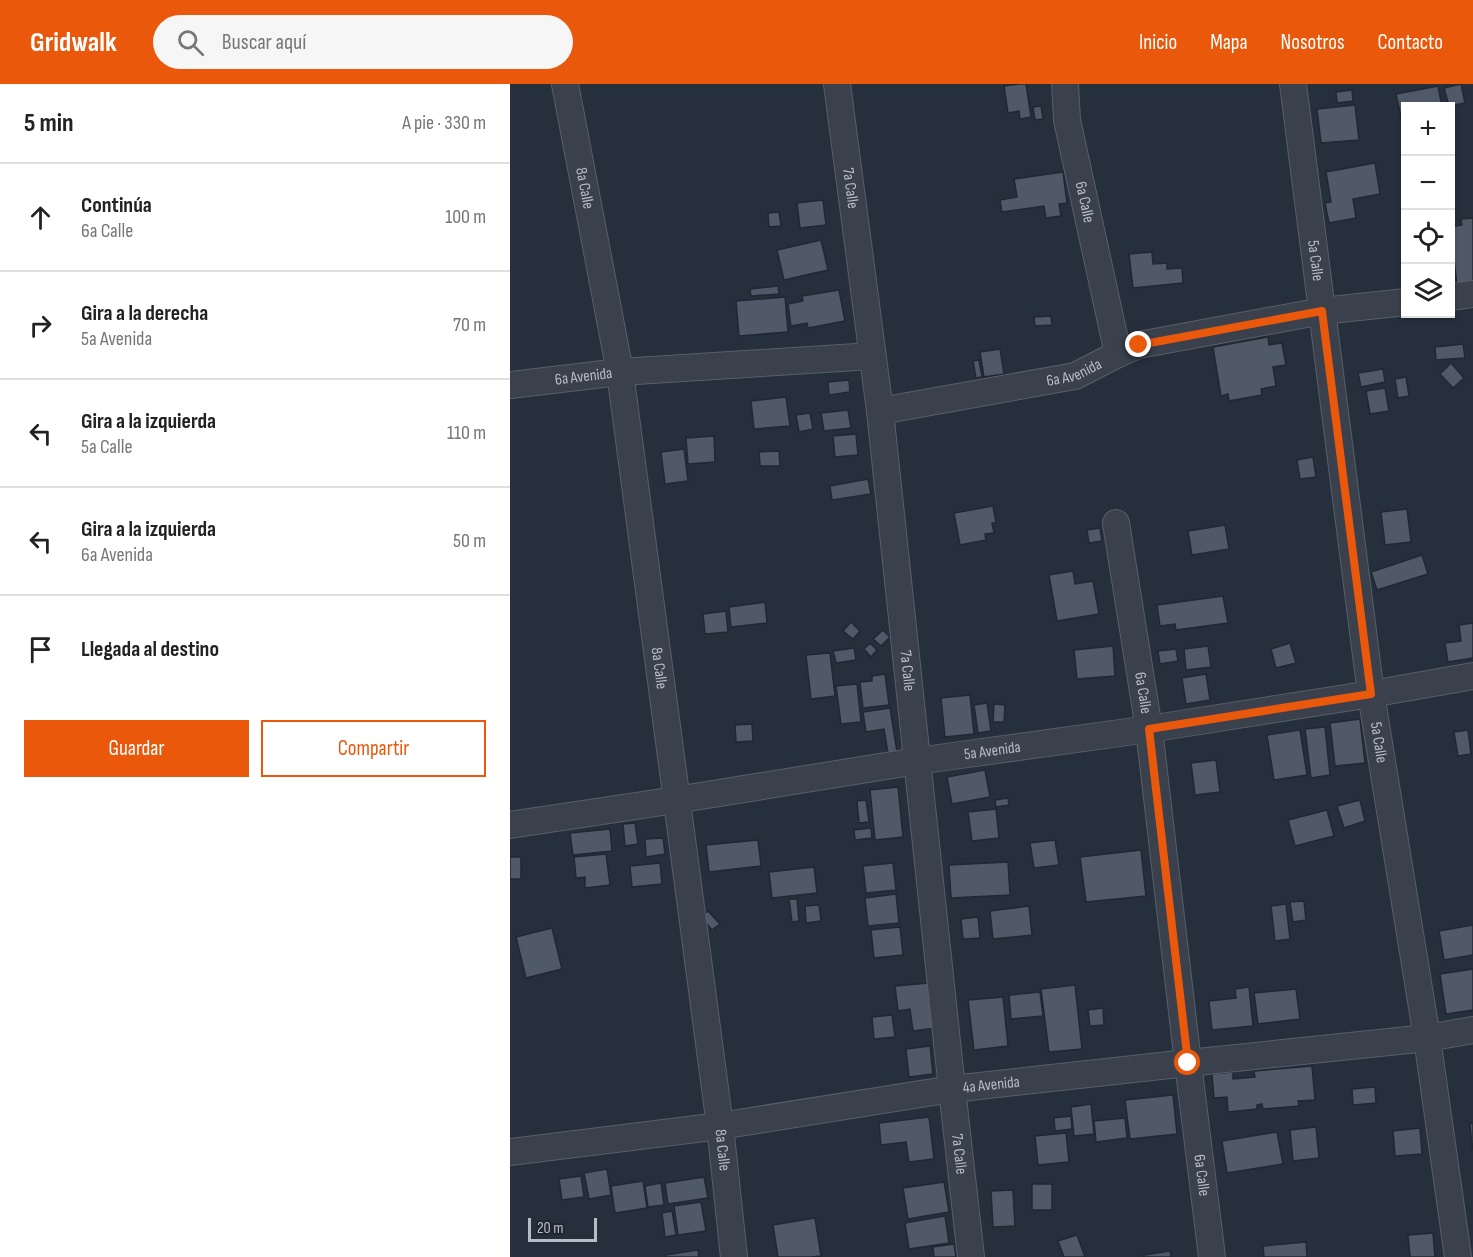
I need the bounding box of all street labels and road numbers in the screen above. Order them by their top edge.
street label: 8a Calle [572,166,598,210]
street label: 7a Calle [839,167,863,210]
street label: 6a Calle [1071,180,1099,224]
street label: 5a Calle [1304,239,1328,282]
street label: 6a Avenida [1045,354,1105,390]
street label: 6a Avenida [554,363,613,389]
street label: 8a Calle [647,646,671,690]
street label: 7a Calle [896,649,919,692]
street label: 6a Calle [1131,671,1156,715]
street label: 5a Calle [1366,721,1392,764]
street label: 5a Avenida [963,737,1022,764]
street label: 4a Avenida [962,1072,1021,1097]
street label: 8a Calle [711,1128,734,1172]
street label: 7a Calle [948,1133,971,1175]
street label: 6a Calle [1190,1153,1214,1197]

